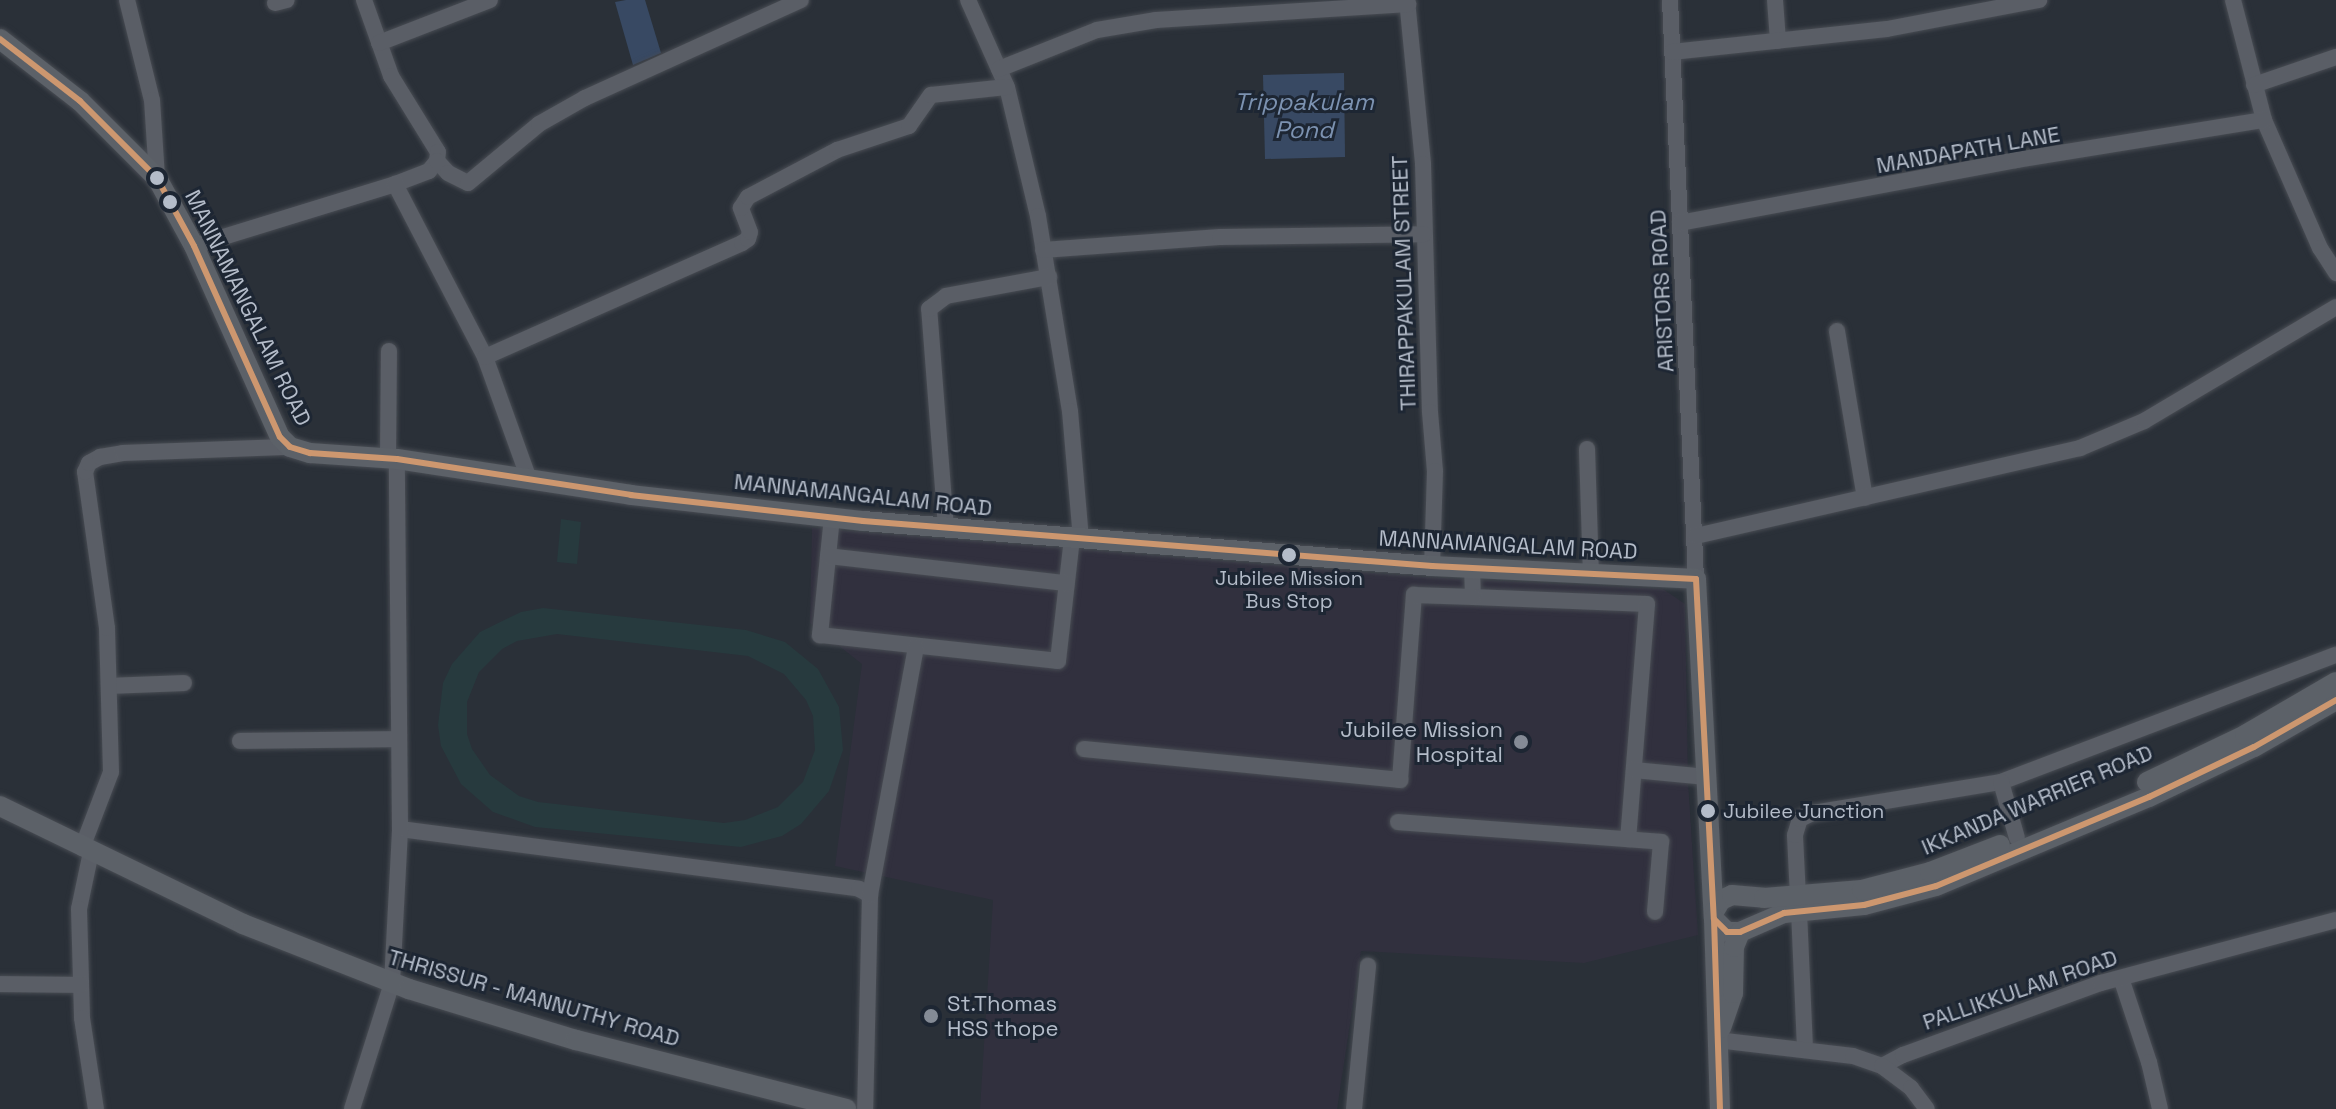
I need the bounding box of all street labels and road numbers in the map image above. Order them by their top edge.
street label: MANDAPATH LANE [1874,121,2062,179]
street label: THIRAPPAKULAM STREET [1386,155,1422,411]
street label: MANNAMANGALAM ROAD [179,186,317,430]
street label: ARISTORS ROAD [1645,209,1679,373]
street label: MANNAMANGALAM ROAD [733,468,993,522]
street label: MANNAMANGALAM ROAD [1378,525,1638,565]
street label: IKKANDA WARRIER ROAD [1917,739,2157,861]
street label: THRISSUR - MANNUTHY ROAD [385,943,683,1053]
street label: PALLIKKULAM ROAD [1919,944,2121,1036]

